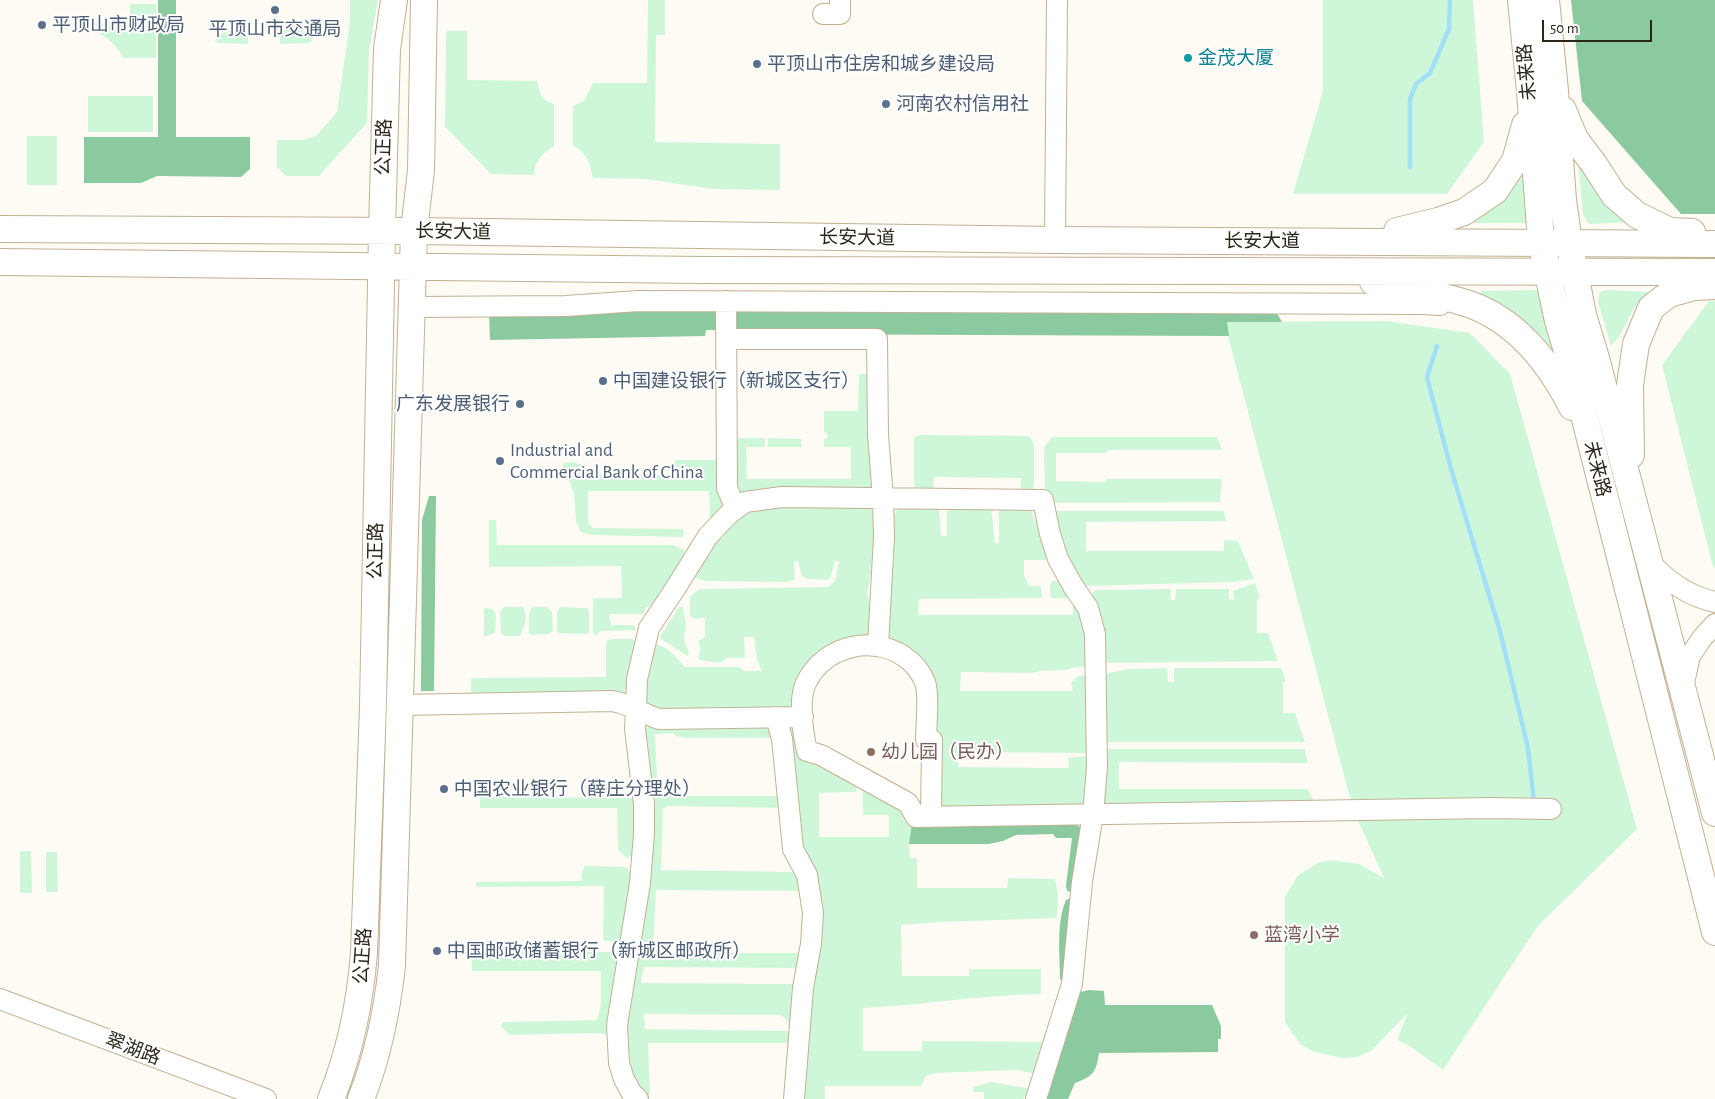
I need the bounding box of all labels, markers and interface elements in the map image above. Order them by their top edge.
marker: 平顶山市交通局 [269,4,281,16]
scale bar [1545,10,1655,42]
place label: 平顶山市财政局 [52,14,185,36]
place label: 平顶山市交通局 [209,18,341,40]
marker: 平顶山市财政局 [36,19,48,31]
text: 50 m [1550,21,1579,36]
street label: 未来路 [1513,43,1541,101]
place label: 金茂大厦 [1198,47,1274,69]
marker: 金茂大厦 [1182,52,1194,64]
place label: 平顶山市住房和城乡建设局 [767,53,995,75]
marker: 平顶山市住房和城乡建设局 [751,58,763,70]
place label: 河南农村信用社 [896,93,1029,115]
marker: 河南农村信用社 [880,98,892,110]
street label: 公正路 [372,118,396,176]
street label: 长安大道 [415,220,491,244]
street label: 长安大道 [819,226,895,250]
street label: 长安大道 [1224,230,1300,252]
place label: 中国建设银行（新城区支行） [613,370,860,392]
marker: 中国建设银行（新城区支行） [597,375,609,387]
place label: 广东发展银行 [396,393,510,415]
marker: 广东发展银行 [514,398,526,410]
place label: Industrial and Commercial Bank of China [510,439,703,483]
street label: 未来路 [1579,439,1615,499]
marker: Industrial and Commercial Bank of China [494,455,506,467]
street label: 公正路 [364,522,388,580]
place label: 幼儿园（民办） [881,741,1014,763]
marker: 幼儿园（民办） [865,746,877,758]
place label: 中国农业银行（薛庄分理处） [454,778,701,800]
marker: 中国农业银行（薛庄分理处） [438,783,450,795]
place label: 蓝湾小学 [1264,924,1340,946]
street label: 公正路 [350,927,376,985]
marker: 蓝湾小学 [1248,929,1260,941]
place label: 中国邮政储蓄银行（新城区邮政所） [447,940,751,962]
marker: 中国邮政储蓄银行（新城区邮政所） [431,945,443,957]
street label: 翠湖路 [102,1028,164,1070]

